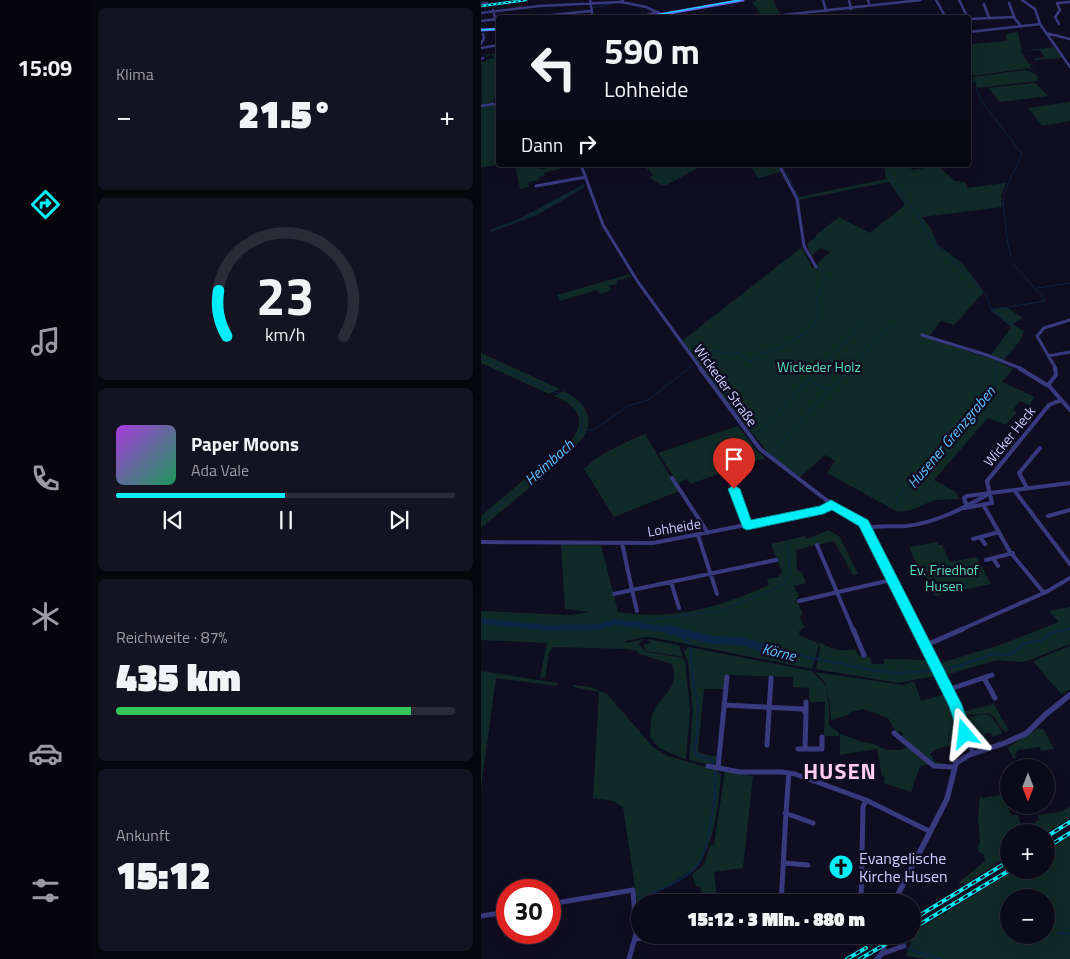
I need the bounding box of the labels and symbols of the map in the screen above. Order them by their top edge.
street label: Wickeder Straße [689,340,763,430]
park label: Wickeder Holz [777,356,861,377]
water label: Husener Grenzgraben [901,380,1001,493]
street label: Wicker Heck [978,401,1040,471]
water label: Heimbach [519,433,579,490]
pin [713,438,755,489]
street label: Lohheide [646,512,702,542]
park label: Ev. Friedhof Husen [910,559,979,596]
water label: Körne [760,637,799,668]
position arrow [938,707,990,759]
district label: HUSEN [803,754,877,788]
north arrow [1000,759,1055,814]
place label: Evangelische Kirche Husen [859,846,948,888]
church icon: Evangelische Kirche Husen [828,854,854,880]
speed limit sign: 30 [496,879,561,944]

